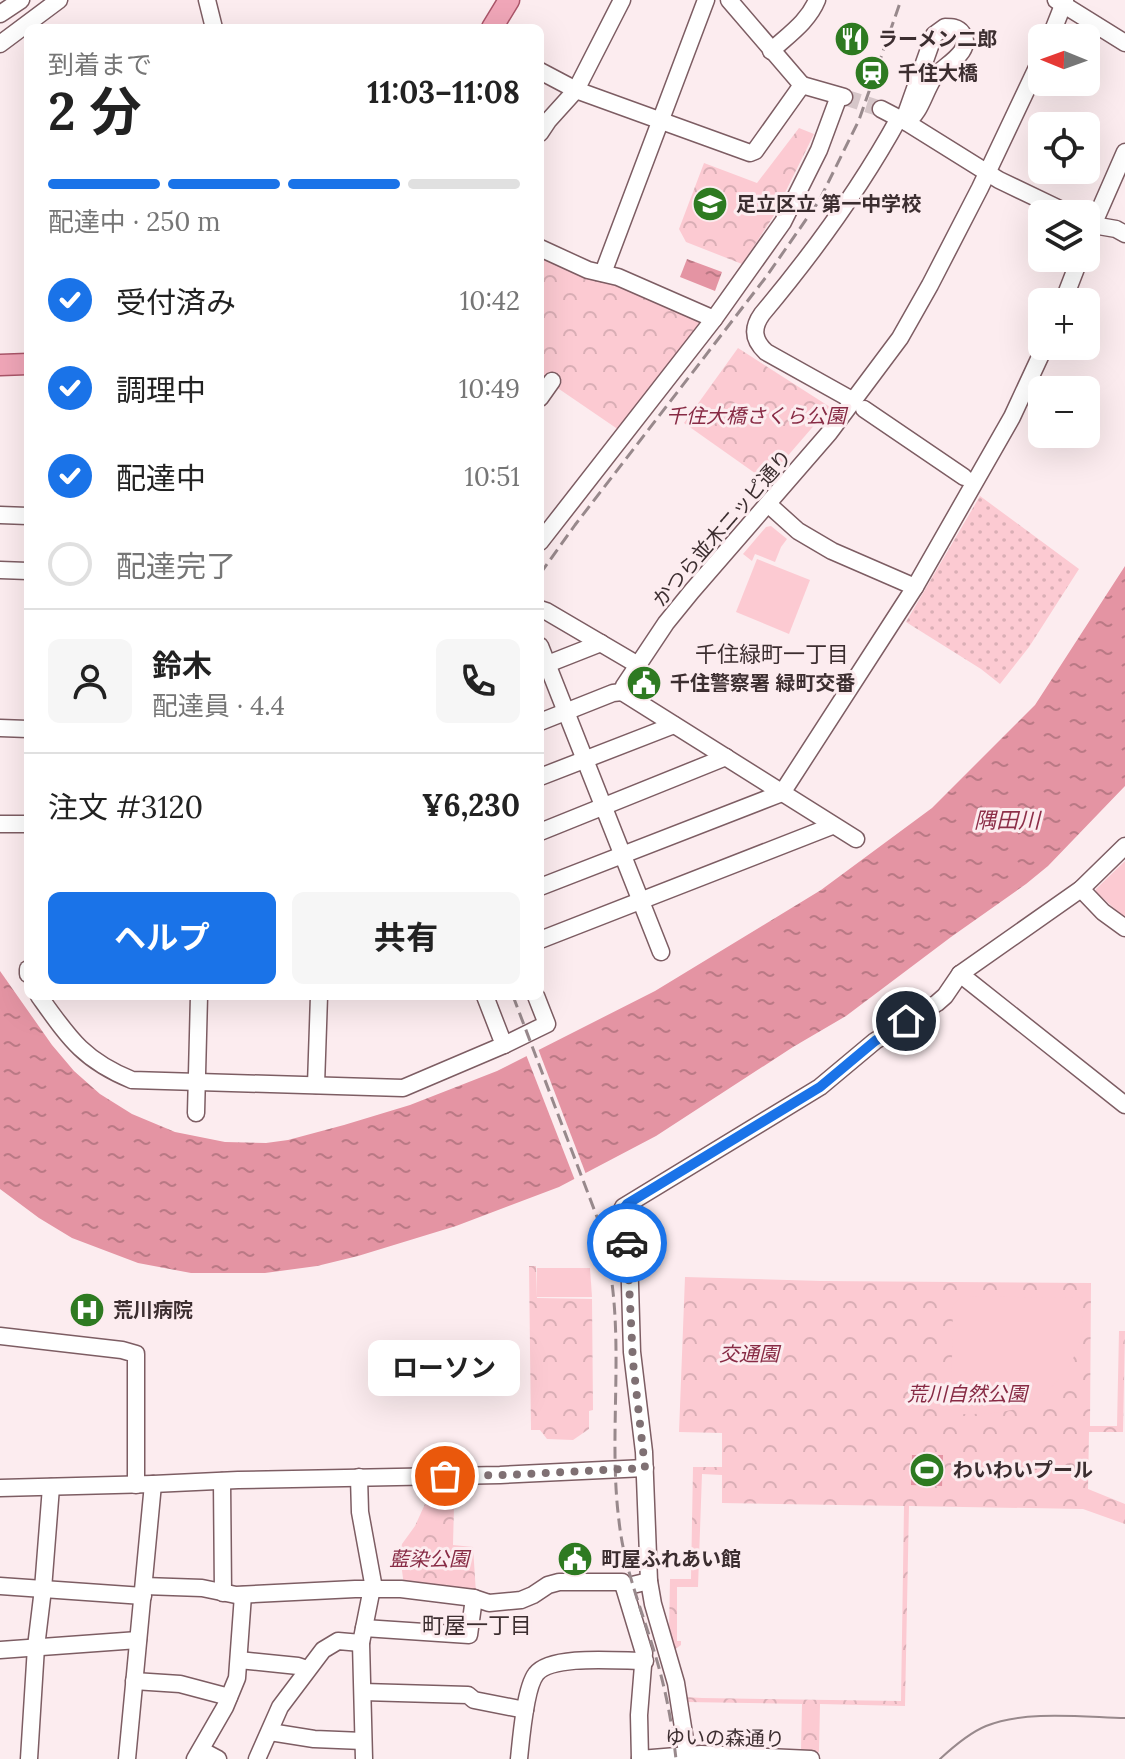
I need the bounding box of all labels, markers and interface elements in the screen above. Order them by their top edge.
restaurant icon: ラーメン二郎 [833,20,871,58]
north arrow [1028,24,1100,96]
map controls [1028,24,1100,448]
place label: ラーメン二郎 [878,26,997,51]
text: 到着まで [48,48,152,81]
station icon: 千住大橋 [853,54,891,92]
place label: 千住大橋 [898,60,978,85]
text: 11:03–11:08 [367,73,520,111]
text: 2 分 [48,78,141,144]
button: locate [1028,112,1100,184]
school or university icon: 足立区立 第一中学校 [691,185,729,223]
place label: 足立区立 第一中学校 [736,191,921,216]
button: layers [1028,200,1100,272]
text: 配達中 · 250 m [48,205,221,238]
icon: check [48,278,92,322]
text: 受付済み [116,283,236,321]
text: 10:42 [460,284,520,317]
button: + [1028,288,1100,360]
icon: check [48,366,92,410]
text: 調理中 [116,371,206,409]
text: 10:49 [459,372,520,405]
button: − [1028,376,1100,448]
park label: 千住大橋さくら公園 [666,403,849,428]
street label: かつら並木ニッピ通り [647,444,797,611]
icon: check [48,454,92,498]
text: 配達中 [116,459,206,497]
text: 10:51 [464,460,520,493]
text: 配達完了 [116,547,236,585]
button: person [48,639,132,723]
button: phone [436,639,520,723]
district label: 千住緑町一丁目 [695,640,849,668]
text: 鈴木 [152,646,212,684]
public building icon: 千住警察署 緑町交番 [625,664,663,702]
place label: 千住警察署 緑町交番 [670,670,855,695]
text: 配達員 · 4.4 [152,689,285,722]
text: ¥6,230 [422,786,520,824]
text: 注文 #3120 [48,788,203,826]
water label: 隅田川 [974,806,1042,834]
button: ヘルプ [48,892,276,984]
button: 共有 [292,892,520,984]
pin [872,987,940,1055]
icon: home [884,999,928,1043]
courier [587,1203,667,1283]
icon: car [605,1221,649,1265]
hospital icon: 荒川病院 [68,1291,106,1329]
place label: 荒川病院 [113,1297,193,1322]
callout: ローソン [369,1340,521,1396]
park label: 交通園 [719,1341,782,1366]
text: ローソン [392,1351,496,1384]
park label: 荒川自然公園 [907,1381,1030,1406]
pin [411,1442,479,1510]
sports icon: わいわいプール [908,1451,946,1489]
icon: bag [423,1454,467,1498]
place label: わいわいプール [953,1457,1093,1482]
public building icon: 町屋ふれあい館 [556,1540,594,1578]
park label: 藍染公園 [389,1546,472,1571]
place label: 町屋ふれあい館 [601,1546,741,1571]
district label: 町屋一丁目 [422,1611,532,1639]
street label: ゆいの森通り [665,1724,785,1751]

